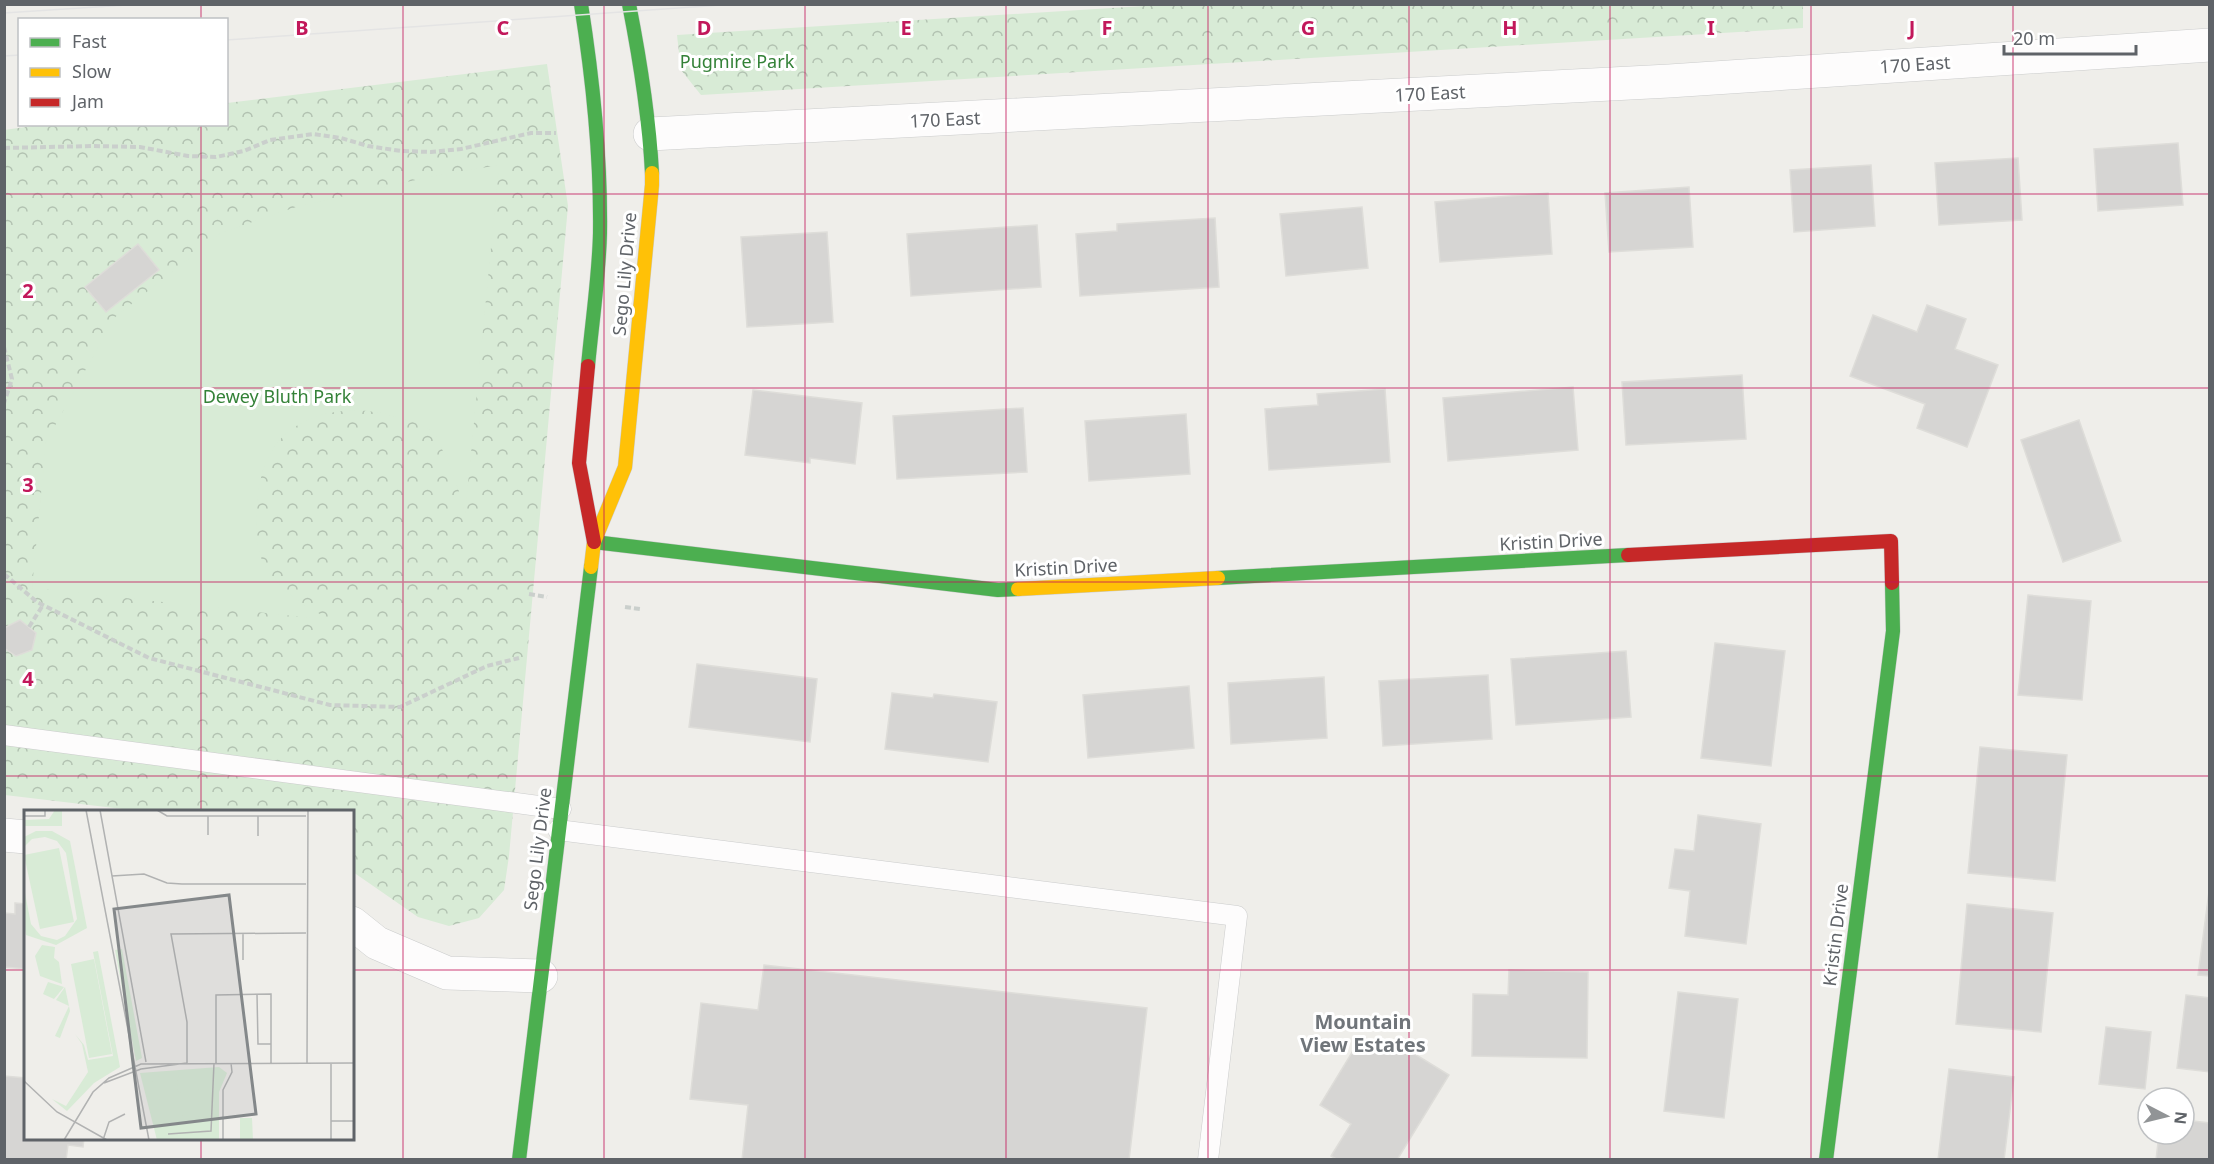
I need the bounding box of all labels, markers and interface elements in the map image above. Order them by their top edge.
text: B [295,14,309,41]
text: C [497,14,510,41]
text: D [697,14,711,41]
text: E [900,14,912,41]
text: F [1102,14,1112,41]
text: G [1301,14,1315,41]
text: H [1502,14,1518,41]
text: I [1707,14,1715,41]
text: J [1907,14,1915,41]
legend [18,18,228,126]
scale bar [2004,18,2136,56]
text: 20 m [2013,26,2055,50]
text: Fast [72,29,107,53]
park label: Pugmire Park [680,49,795,73]
street label: 170 East [1879,50,1952,78]
text: Slow [72,59,111,83]
street label: 170 East [1394,79,1466,107]
text: Jam [70,89,104,113]
street label: 170 East [909,105,981,133]
street label: Sego Lily Drive [607,211,641,337]
text: 2 [22,277,34,304]
park label: Dewey Bluth Park [203,384,352,408]
text: 3 [22,471,34,498]
street label: Kristin Drive [1499,526,1603,556]
street label: Kristin Drive [1014,552,1118,582]
text: 4 [22,665,34,692]
street label: Sego Lily Drive [518,786,556,912]
inset map [24,810,354,1140]
street label: Kristin Drive [1817,882,1853,988]
district label: Mountain View Estates [1300,1008,1426,1058]
north arrow [2136,1086,2196,1146]
text: N [2169,1110,2193,1126]

